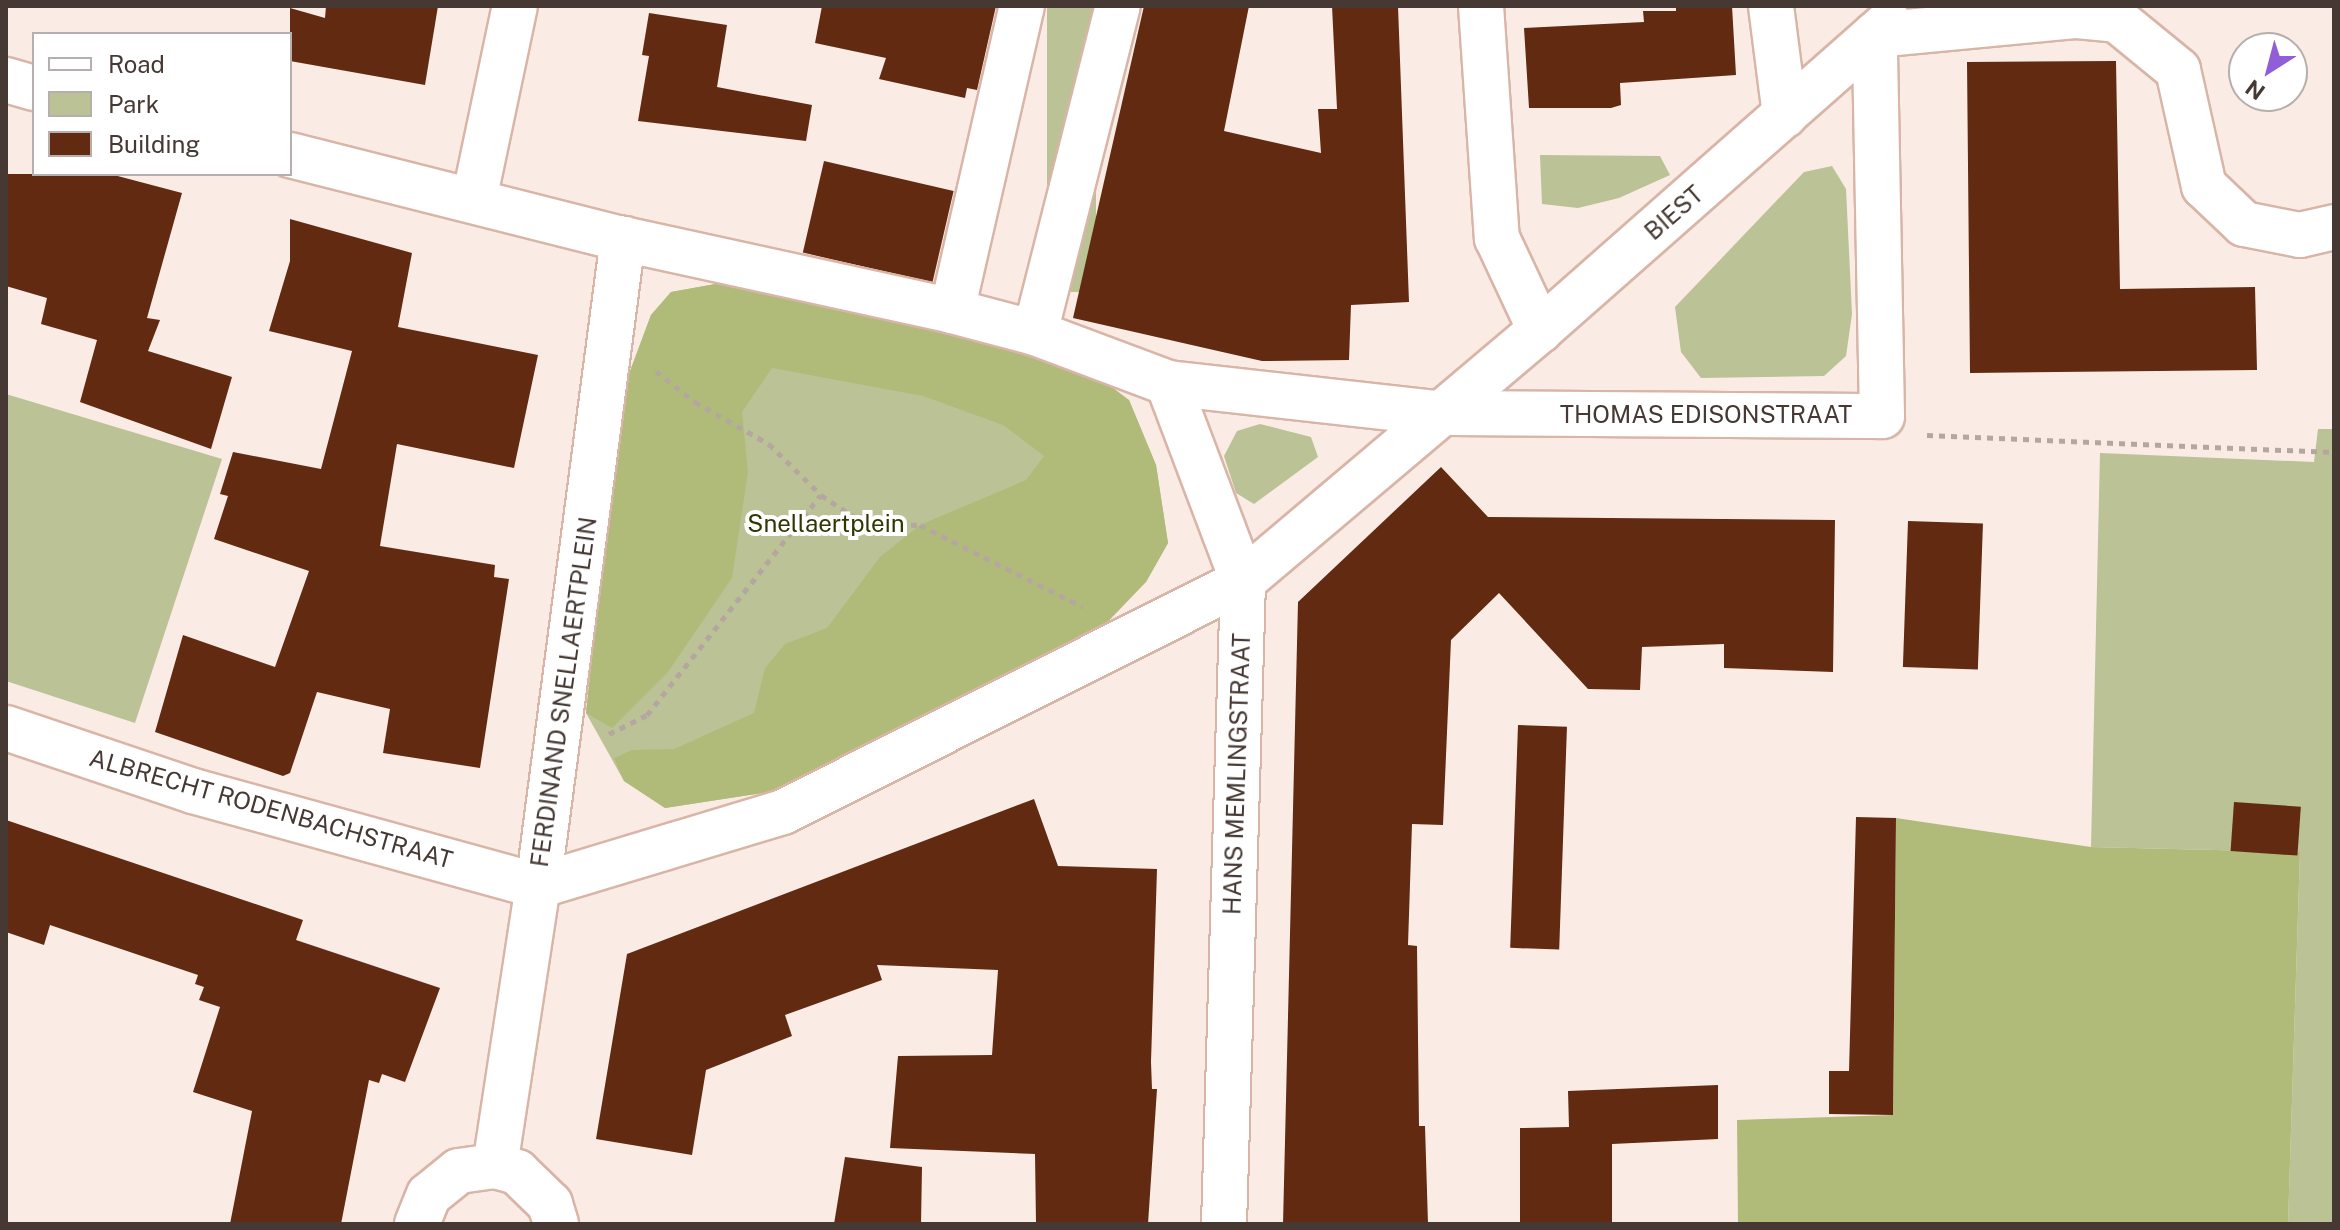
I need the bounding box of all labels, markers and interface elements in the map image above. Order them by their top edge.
legend [32,32,292,176]
north arrow [2228,32,2308,112]
text: Road [108,50,165,78]
text: N [2240,74,2270,105]
text: Park [108,90,159,118]
text: Building [108,130,200,158]
street label: BIEST [1639,180,1709,246]
street label: THOMAS EDISONSTRAAT [1560,401,1852,429]
park label: Snellaertplein [747,510,905,538]
street label: FERDINAND SNELLAERTPLEIN [525,515,603,869]
street label: HANS MEMLINGSTRAAT [1218,633,1256,915]
street label: ALBRECHT RODENBACHSTRAAT [86,743,456,875]

